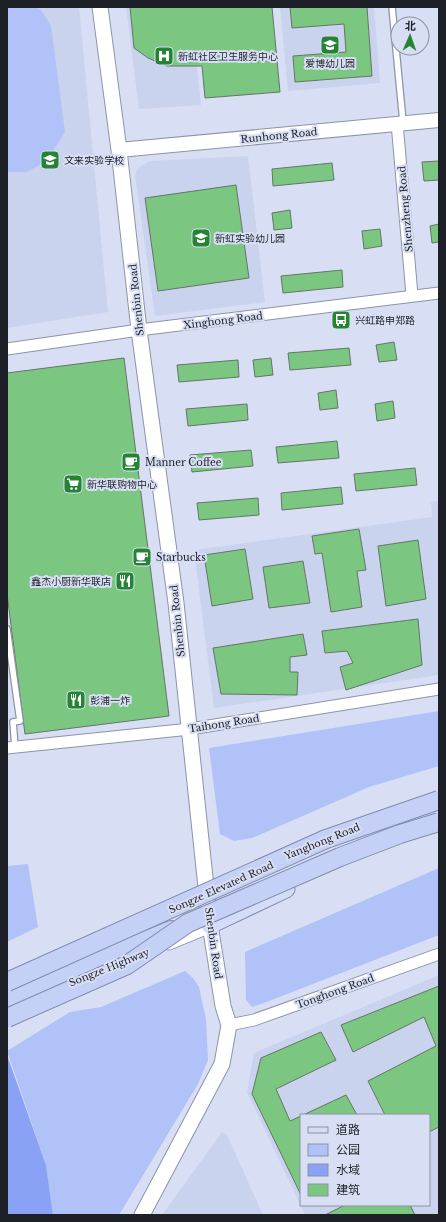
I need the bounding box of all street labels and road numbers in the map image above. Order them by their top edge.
street label: Runhong Road [240,125,318,146]
street label: Shenzheng Road [395,165,416,253]
street label: Shenbin Road [126,263,147,337]
street label: Xinghong Road [182,309,264,332]
street label: Shenbin Road [167,584,188,658]
street label: Taihong Road [188,711,261,736]
street label: Yanghong Road [282,820,362,863]
street label: Songze Elevated Road [167,858,276,916]
street label: Shenbin Road [202,906,225,980]
street label: Songze Highway [67,945,152,990]
street label: Tonghong Road [294,971,376,1012]

